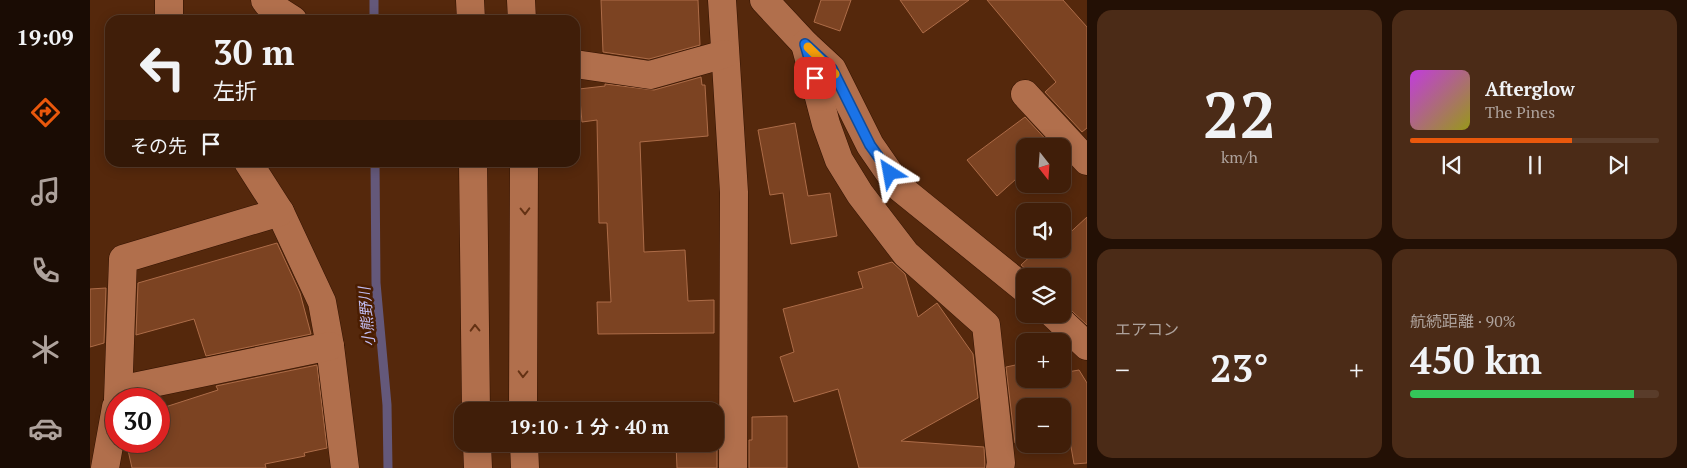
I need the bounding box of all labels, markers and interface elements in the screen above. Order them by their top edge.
text: 19:09 [16,22,74,51]
text: 30 m [213,29,294,75]
icon: left [130,35,195,100]
pin [794,57,836,99]
icon: arrive [801,64,829,92]
text: 22 [1203,70,1276,157]
text: 左折 [213,76,257,105]
text: Afterglow [1485,76,1575,101]
icon: directions [28,95,63,130]
text: The Pines [1485,101,1555,123]
icon: arrive [197,130,225,158]
text: その先 [130,133,187,158]
north arrow [1016,138,1071,192]
map controls [1016,138,1071,453]
position arrow [863,146,915,198]
text: km/h [1221,146,1258,168]
icon: previous [1438,151,1466,179]
icon: pause [1521,151,1549,179]
icon: next [1604,151,1632,179]
icon: music [28,174,63,209]
button: sound [1016,203,1071,258]
one-way arrow [520,208,530,215]
icon: phone [28,253,63,288]
button: layers [1016,268,1071,323]
water label: 小熊野川 [353,284,379,348]
text: 航続距離 · 90% [1410,310,1516,332]
text: エアコン [1115,318,1179,340]
one-way arrow [470,323,480,331]
icon: climate [28,332,63,367]
button: + [1016,333,1071,388]
text: 450 km [1410,335,1542,385]
text: 23° [1210,343,1269,393]
text: − [1115,351,1130,388]
text: + [1349,351,1364,388]
one-way arrow [518,370,528,378]
speed limit sign: 30 [105,388,170,453]
button: − [1016,398,1071,453]
icon: car [28,411,63,446]
text: 19:10 · 1 分 · 40 m [509,414,669,439]

